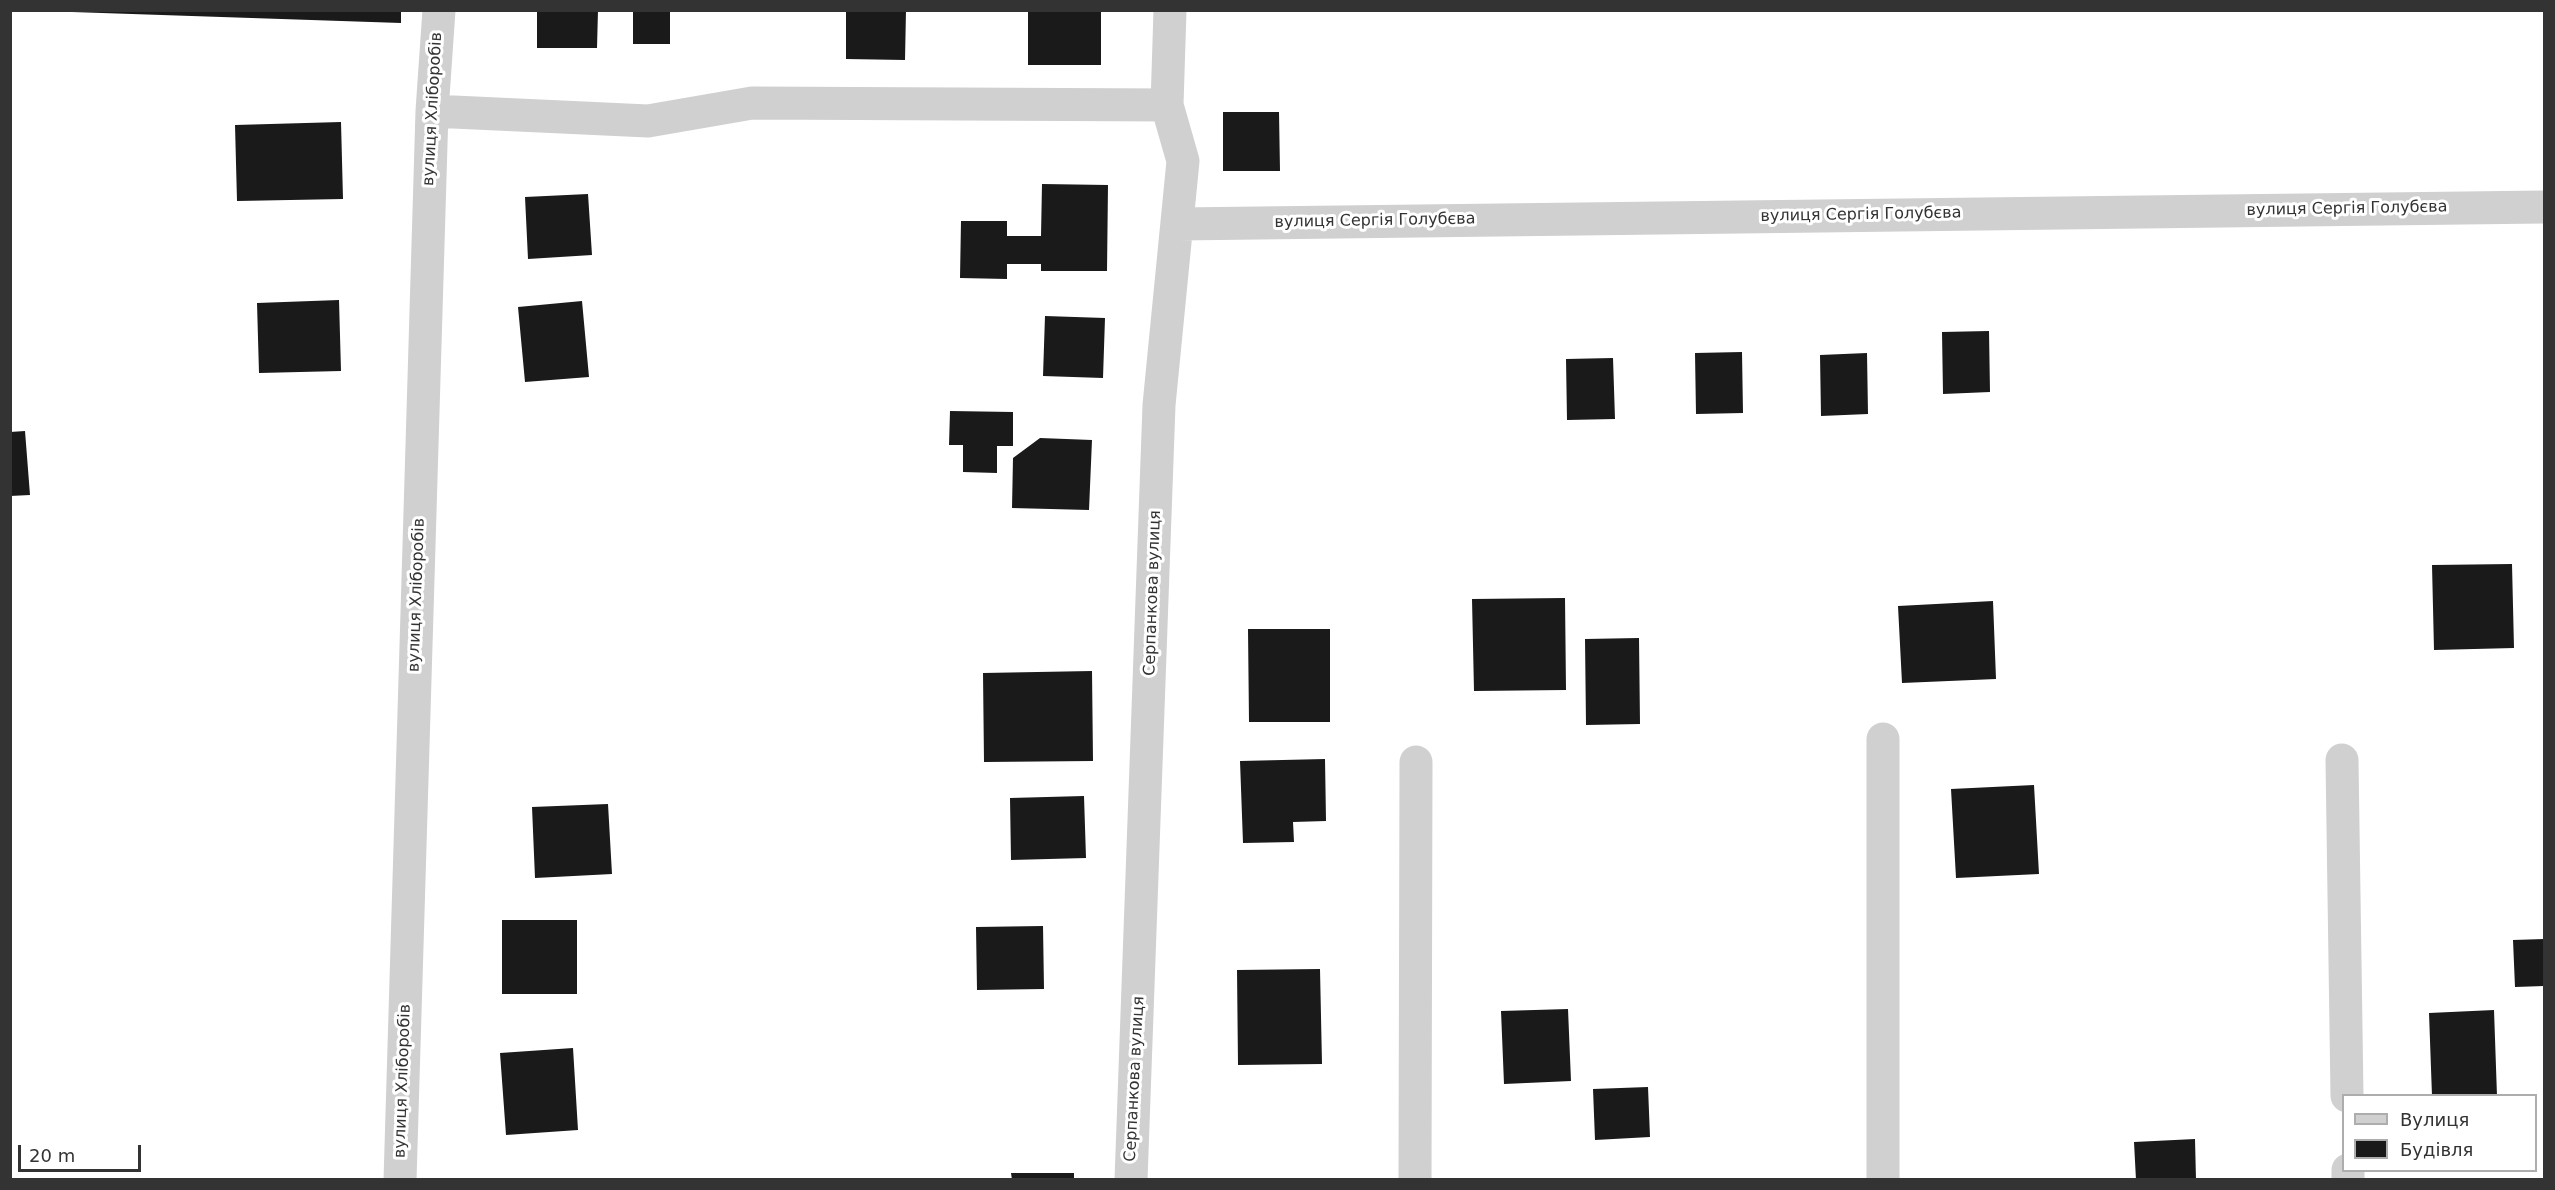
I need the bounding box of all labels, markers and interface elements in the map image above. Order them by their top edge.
street label: вулиця Хліборобів [419,32,447,186]
street label: вулиця Сергія Голубєва [2246,198,2448,220]
street label: вулиця Сергія Голубєва [1760,204,1962,226]
street label: вулиця Сергія Голубєва [1274,210,1476,232]
street label: Серпанкова вулиця [1141,510,1165,676]
street label: вулиця Хліборобів [405,518,429,672]
street label: Серпанкова вулиця [1121,996,1149,1162]
street label: вулиця Хліборобів [391,1004,415,1158]
legend [2342,1094,2537,1172]
text: Вулиця [2400,1109,2469,1130]
scale bar [21,1133,144,1171]
text: Будівля [2400,1139,2473,1160]
text: 20 m [29,1145,75,1166]

